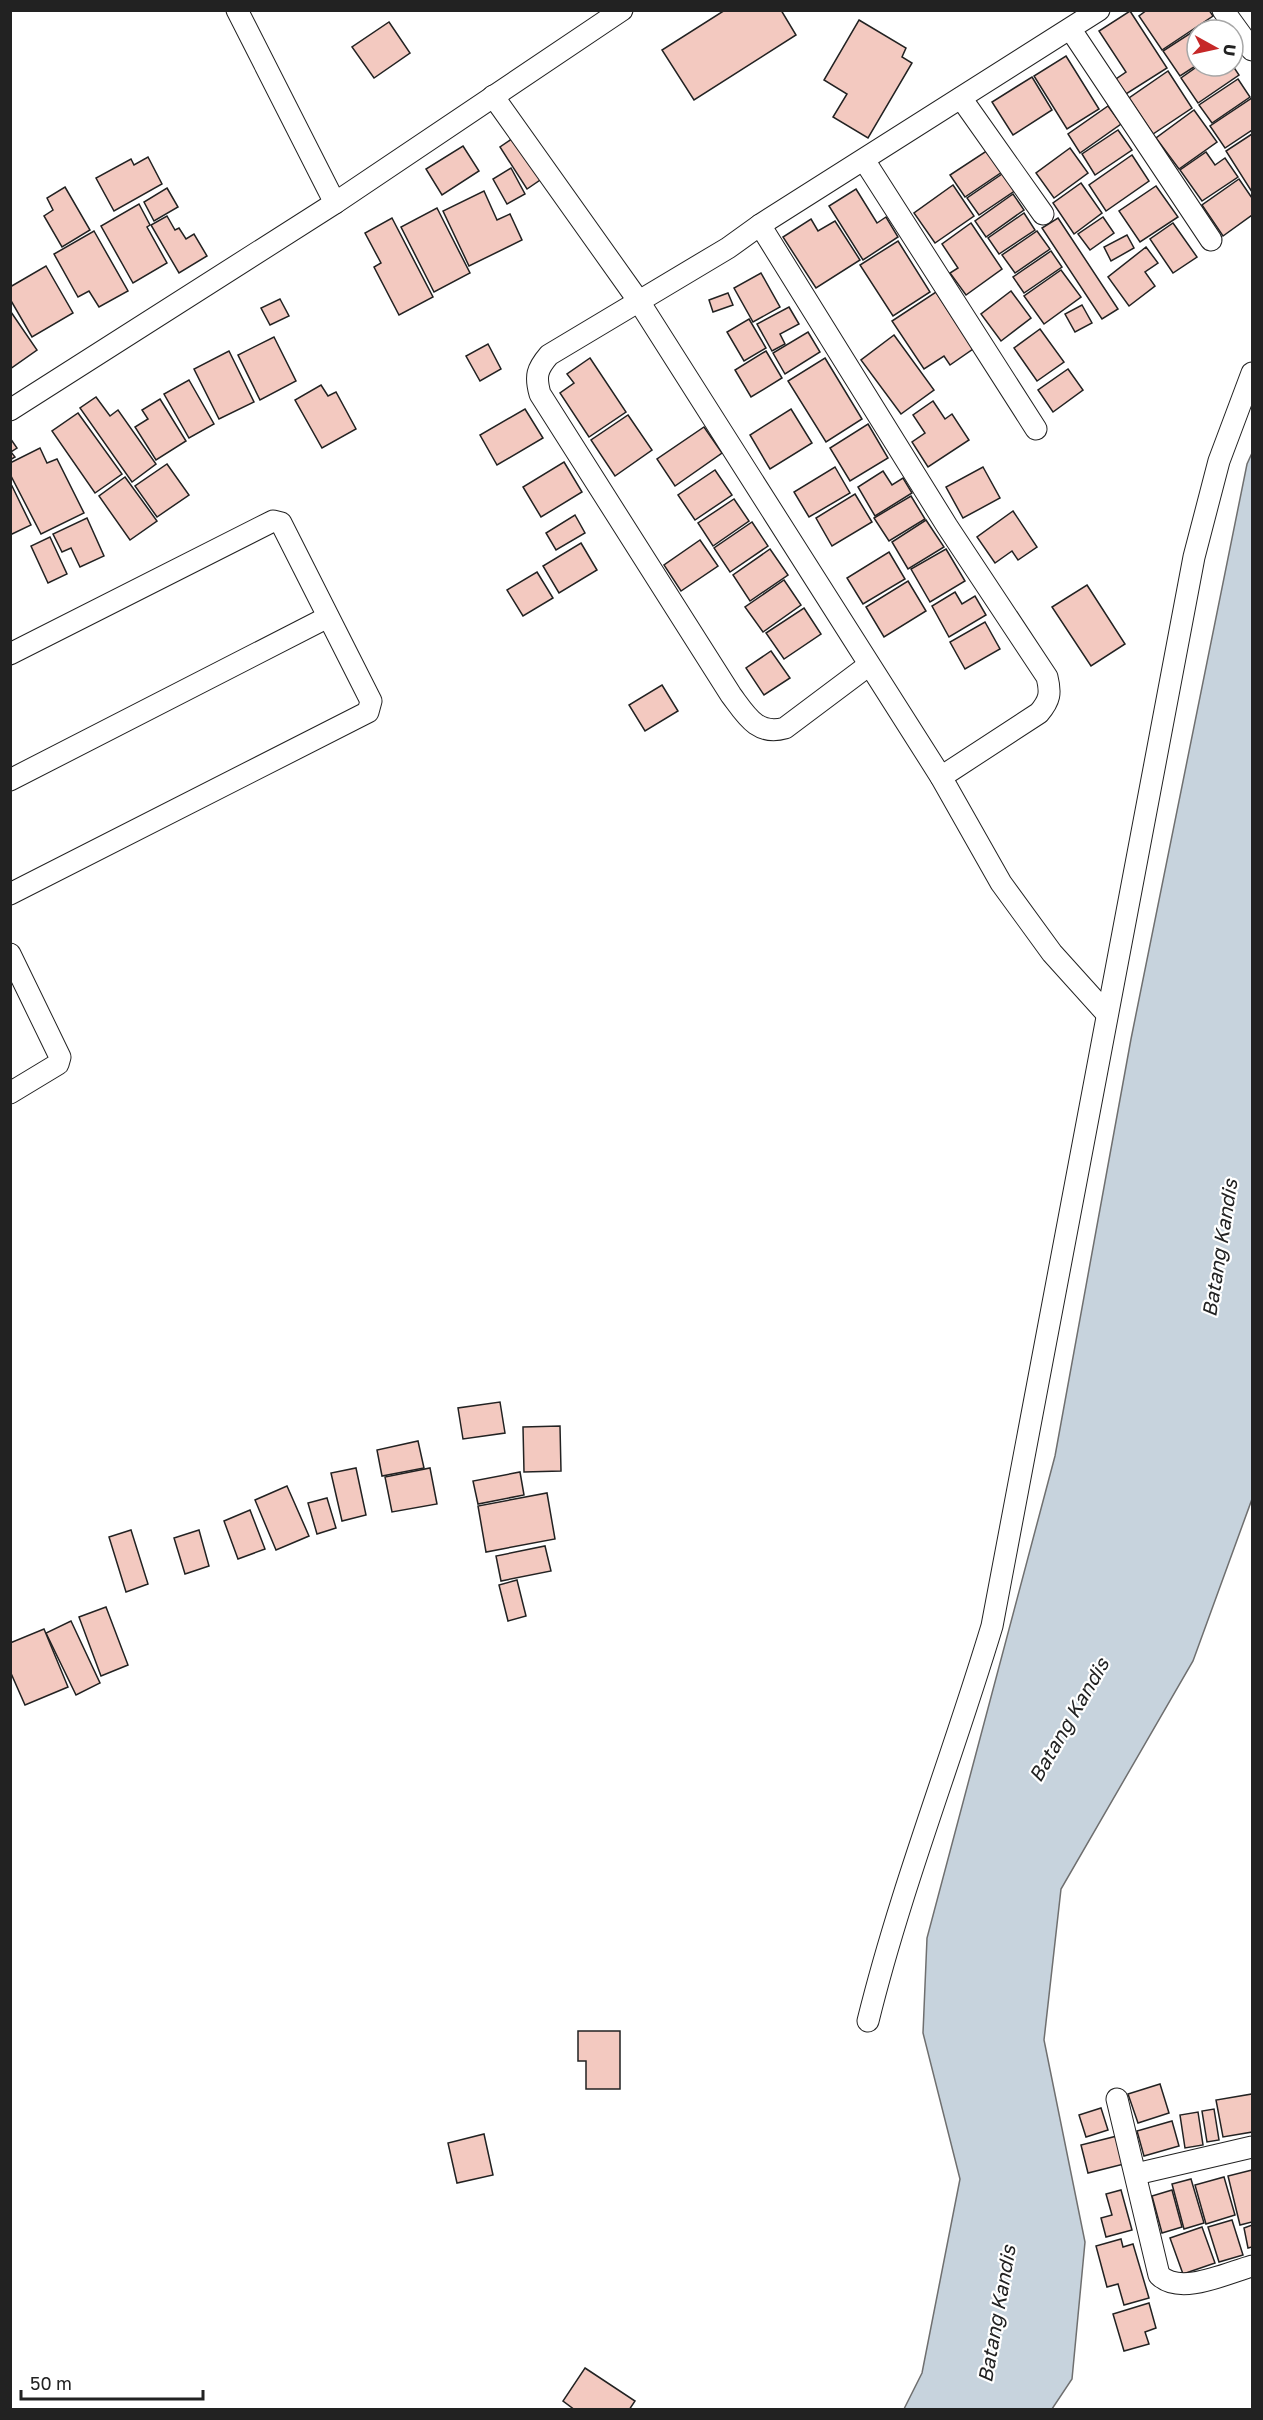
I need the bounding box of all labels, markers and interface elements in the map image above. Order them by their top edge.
north arrow [1185,18,1245,78]
text: U [1219,43,1241,57]
water label: Batang Kandis [1196,1176,1243,1318]
water label: Batang Kandis [1023,1652,1115,1786]
water label: Batang Kandis [972,2242,1021,2384]
scale bar [21,2363,202,2401]
text: 50 m [30,2372,72,2394]

